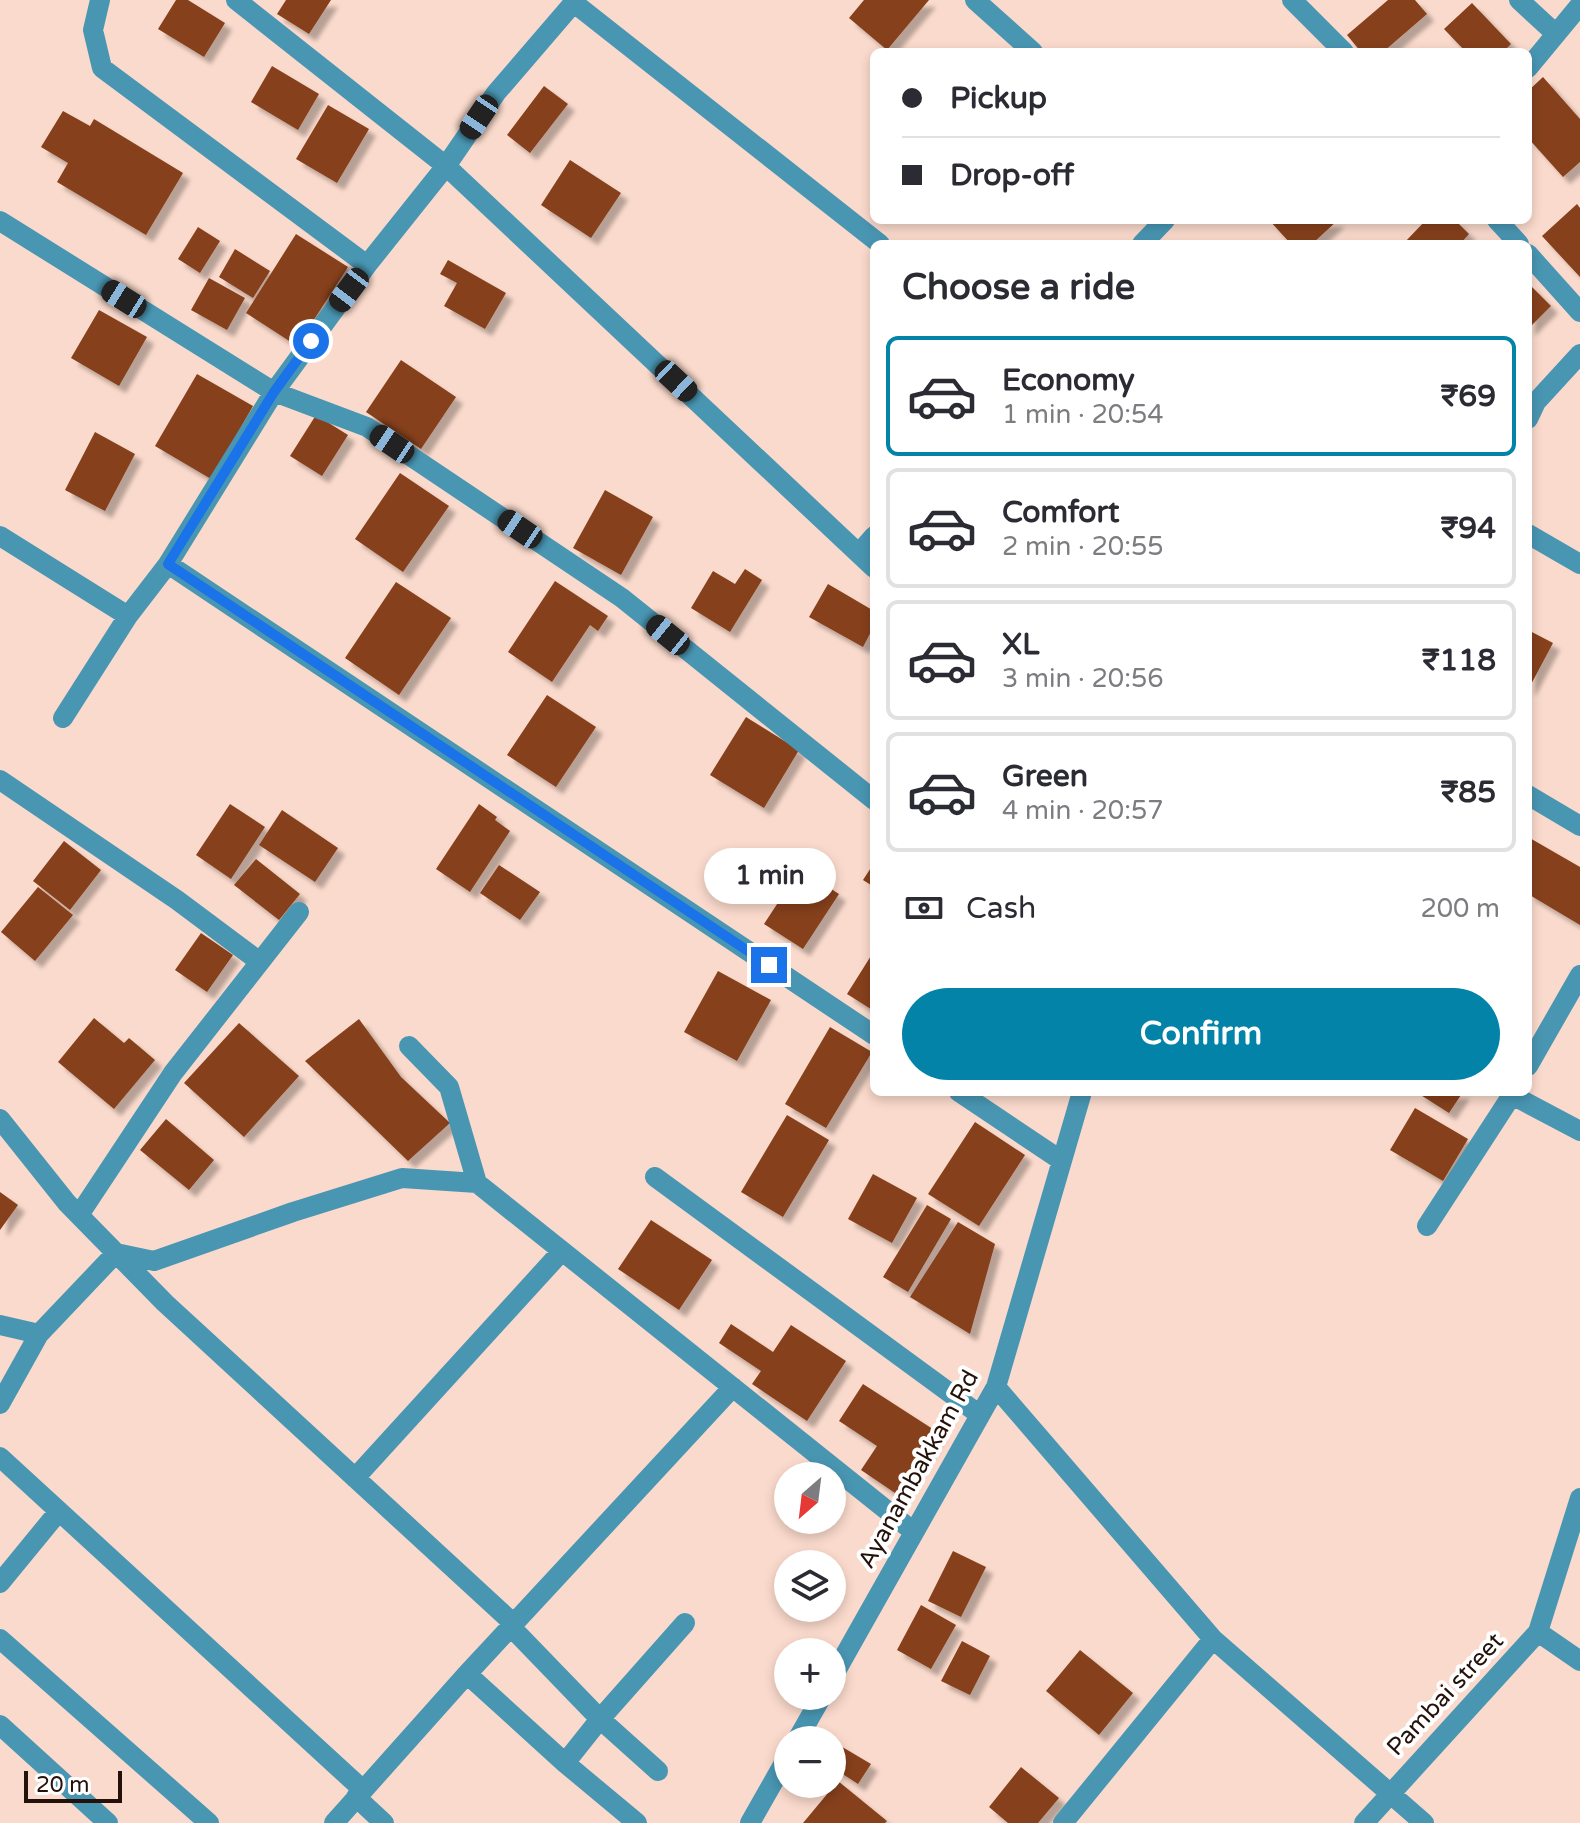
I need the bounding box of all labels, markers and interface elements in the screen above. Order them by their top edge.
text: Pickup [950,80,1047,117]
car [456,90,502,144]
text: Drop-off [950,157,1074,194]
car [325,264,373,316]
text: Choose a ride [902,266,1135,309]
car [97,276,151,322]
route start [293,323,329,359]
car [650,356,702,406]
icon: car [906,360,978,432]
text: Economy [1002,362,1135,399]
text: ₹69 [1441,378,1496,415]
text: 1 min · 20:54 [1002,399,1164,430]
car [365,421,419,467]
icon: car [906,492,978,564]
text: Comfort [1002,494,1120,531]
car [493,506,547,552]
text: ₹94 [1441,510,1496,547]
text: 2 min · 20:55 [1002,531,1164,562]
car [642,611,694,659]
icon: car [906,624,978,696]
text: XL [1002,626,1039,663]
text: ₹118 [1422,642,1496,679]
text: 3 min · 20:56 [1002,663,1164,694]
icon: car [906,756,978,828]
text: Green [1002,758,1088,795]
text: ₹85 [1441,774,1496,811]
text: 4 min · 20:57 [1002,795,1164,826]
callout: 1 min [703,849,835,905]
text: 1 min [735,860,805,891]
icon: cash [902,886,946,930]
text: Cash [966,890,1036,927]
text: 200 m [1420,893,1500,924]
route end [751,947,787,983]
button: Confirm [902,988,1500,1080]
street label: Ayanambakkam Rd [852,1365,985,1573]
north arrow [774,1462,846,1534]
map controls [774,1462,846,1798]
button: layers [774,1550,846,1622]
street label: Pambai street [1381,1627,1510,1762]
button: + [774,1638,846,1710]
button: − [774,1726,846,1798]
scale bar [24,1767,122,1803]
text: 20 m [36,1772,90,1798]

